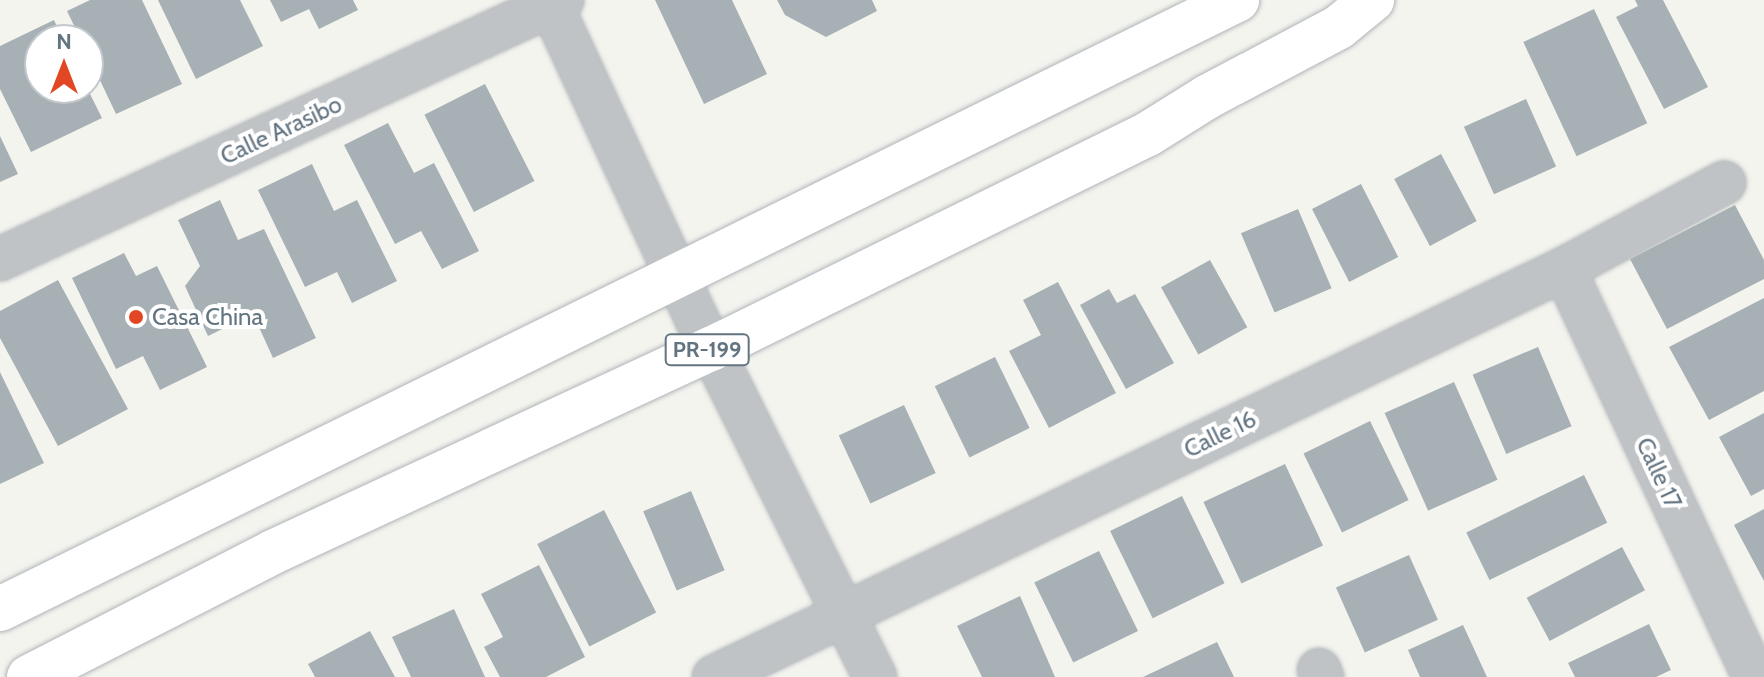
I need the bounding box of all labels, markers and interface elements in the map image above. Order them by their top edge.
north arrow [24,24,104,104]
text: N [56,28,72,55]
street label: Calle Arasibo [216,89,346,171]
place label: Casa China [152,303,263,331]
marker: Casa China [127,308,145,326]
road number: PR-199 [663,332,751,368]
street label: Calle 16 [1179,404,1261,464]
street label: Calle 17 [1630,433,1688,513]

